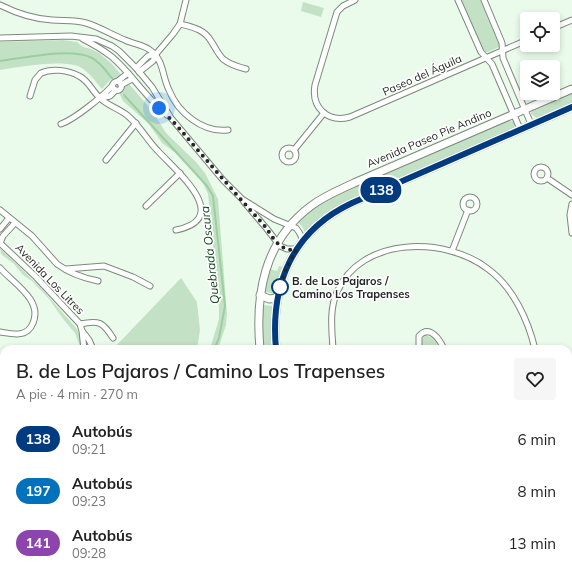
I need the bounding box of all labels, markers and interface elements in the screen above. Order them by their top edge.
map controls [520,12,560,100]
button: locate [520,12,560,52]
street label: Paseo del Águila [380,51,464,99]
button: layers [520,60,560,100]
your location [149,98,169,118]
street label: Avenida Paseo Pie Andino [365,105,493,171]
line badge: 138 [358,177,404,203]
text: 138 [368,181,394,199]
water label: Quebrada Oscura [197,205,222,305]
street label: Avenida Los Litres [13,241,87,317]
place label: B. de Los Pajaros / Camino Los Trapenses [292,274,410,301]
marker: B. de Los Pajaros / Camino Los Trapenses [271,278,289,296]
button: heart [514,358,556,400]
text: B. de Los Pajaros / Camino Los Trapenses [16,359,385,383]
text: A pie · 4 min · 270 m [16,386,138,402]
text: Autobús [72,422,132,441]
text: 138 [25,430,51,448]
text: 6 min [518,430,556,449]
text: 09:21 [72,441,106,457]
text: Autobús [72,474,132,493]
text: 197 [25,482,51,500]
text: 8 min [518,482,556,501]
text: 09:23 [72,493,106,509]
text: Autobús [72,526,132,545]
text: 141 [25,534,51,552]
text: 13 min [509,534,556,553]
text: 09:28 [72,545,106,561]

